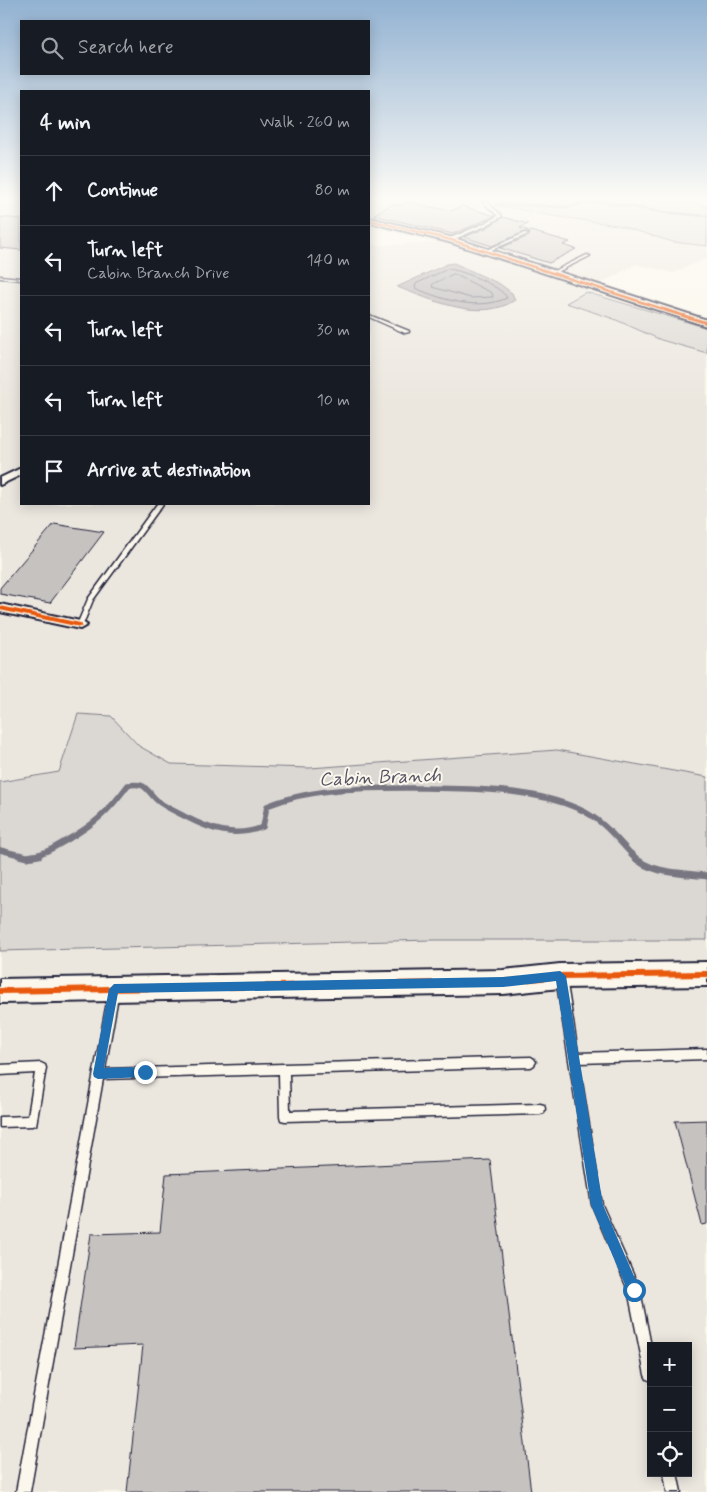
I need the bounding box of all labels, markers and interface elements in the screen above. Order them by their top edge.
search box [20,20,370,75]
icon: search [38,34,66,62]
text: Search here [78,35,174,60]
text: 4 min [40,109,91,137]
text: Walk · 260 m [260,112,350,133]
icon: ahead [40,177,68,205]
text: Continue [87,178,158,203]
text: 80 m [315,180,350,201]
text: Turn left [87,238,163,263]
icon: left [40,247,68,275]
text: 140 m [306,250,350,271]
text: Cabin Branch Drive [87,263,229,284]
icon: left [40,317,68,345]
text: Turn left [87,318,163,343]
text: 30 m [317,320,350,341]
icon: left [40,387,68,415]
text: Turn left [87,388,163,413]
text: 10 m [317,390,350,411]
icon: arrive [40,457,68,485]
text: Arrive at destination [87,458,251,483]
water label: Cabin Branch [319,763,442,792]
route end [134,1061,157,1084]
route start [623,1279,646,1302]
map controls [647,1342,692,1477]
button: + [647,1342,692,1387]
button: − [647,1387,692,1432]
button: locate [647,1432,692,1477]

